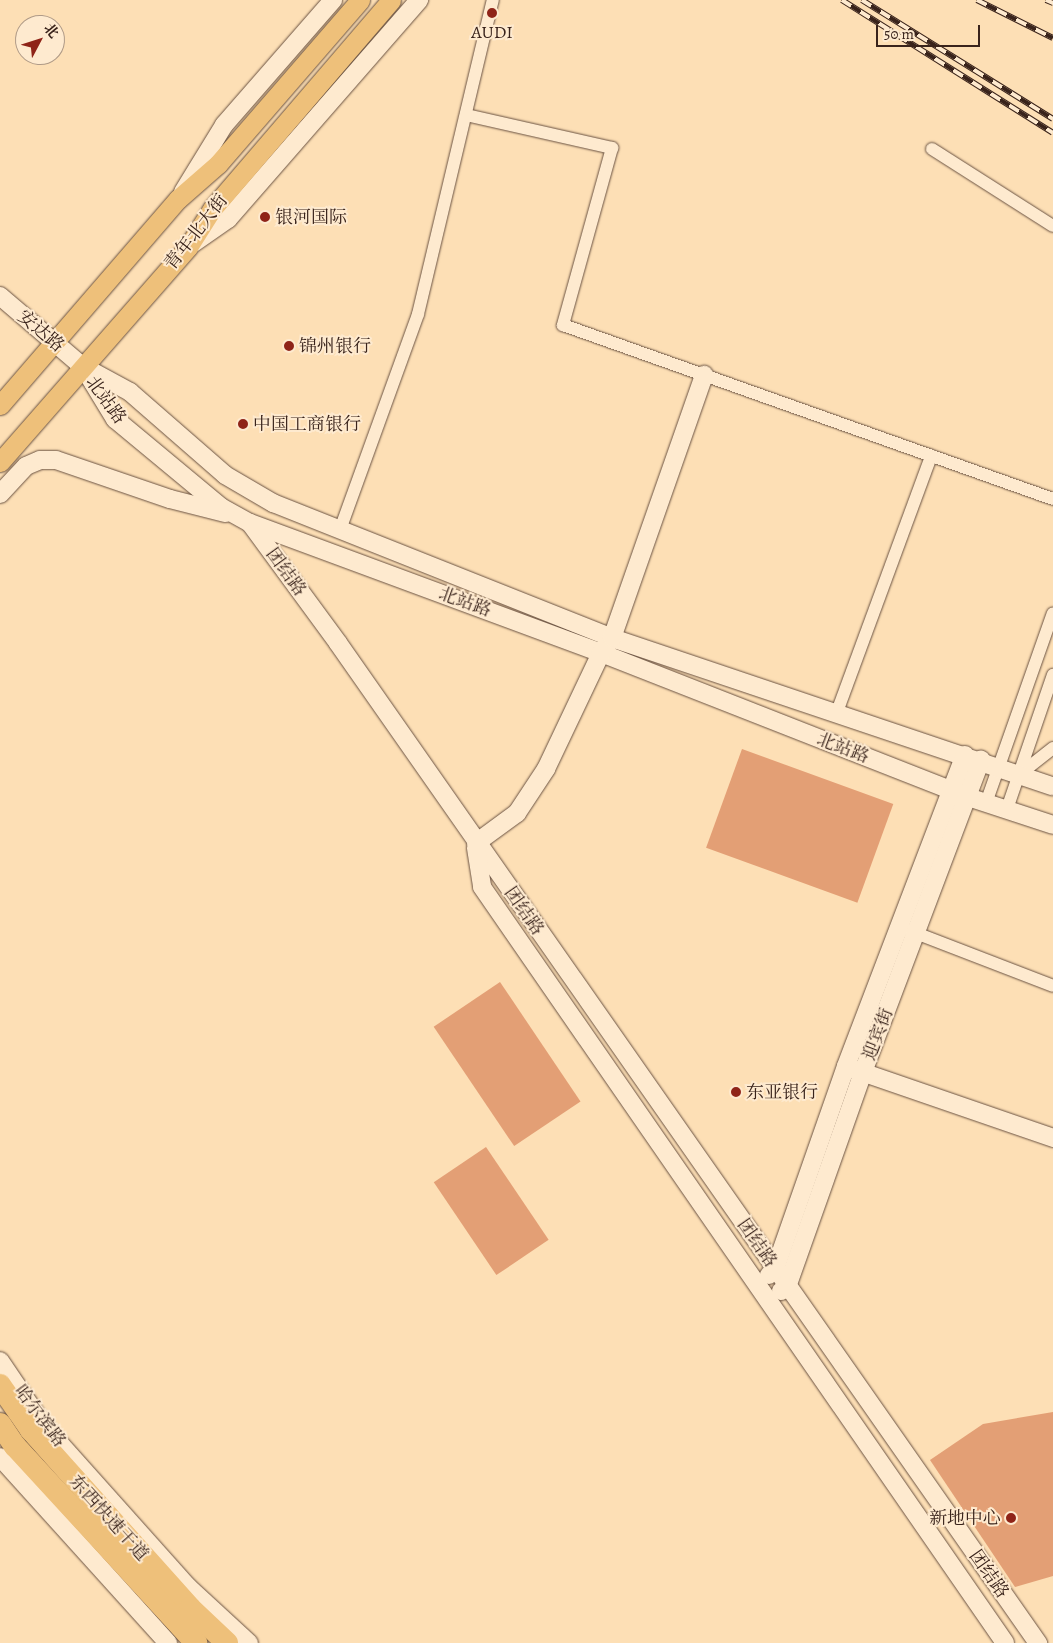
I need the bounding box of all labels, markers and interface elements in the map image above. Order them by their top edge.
marker: AUDI [486,7,498,19]
north arrow [15,15,65,65]
scale bar [878,15,982,47]
text: 北 [39,19,63,42]
place label: AUDI [471,21,513,43]
text: 50 m [884,24,914,44]
street label: 青年北大街 [160,190,232,274]
place label: 银河国际 [275,206,347,228]
marker: 银河国际 [259,211,271,223]
street label: 安达路 [13,305,69,357]
place label: 锦州银行 [299,335,371,357]
marker: 锦州银行 [283,340,295,352]
street label: 北站路 [81,372,131,428]
place label: 中国工商银行 [253,413,361,435]
marker: 中国工商银行 [237,418,249,430]
street label: 团结路 [261,544,311,600]
street label: 北站路 [436,583,494,621]
street label: 北站路 [814,728,872,768]
street label: 团结路 [500,883,548,939]
street label: 迎宾街 [858,1005,898,1063]
place label: 东亚银行 [746,1081,818,1103]
marker: 东亚银行 [730,1086,742,1098]
street label: 团结路 [733,1215,781,1271]
street label: 哈尔滨路 [10,1381,70,1451]
street label: 东西快速干道 [65,1471,153,1565]
place label: 新地中心 [929,1507,1001,1529]
marker: 新地中心 [1005,1512,1017,1524]
street label: 团结路 [965,1546,1013,1602]

